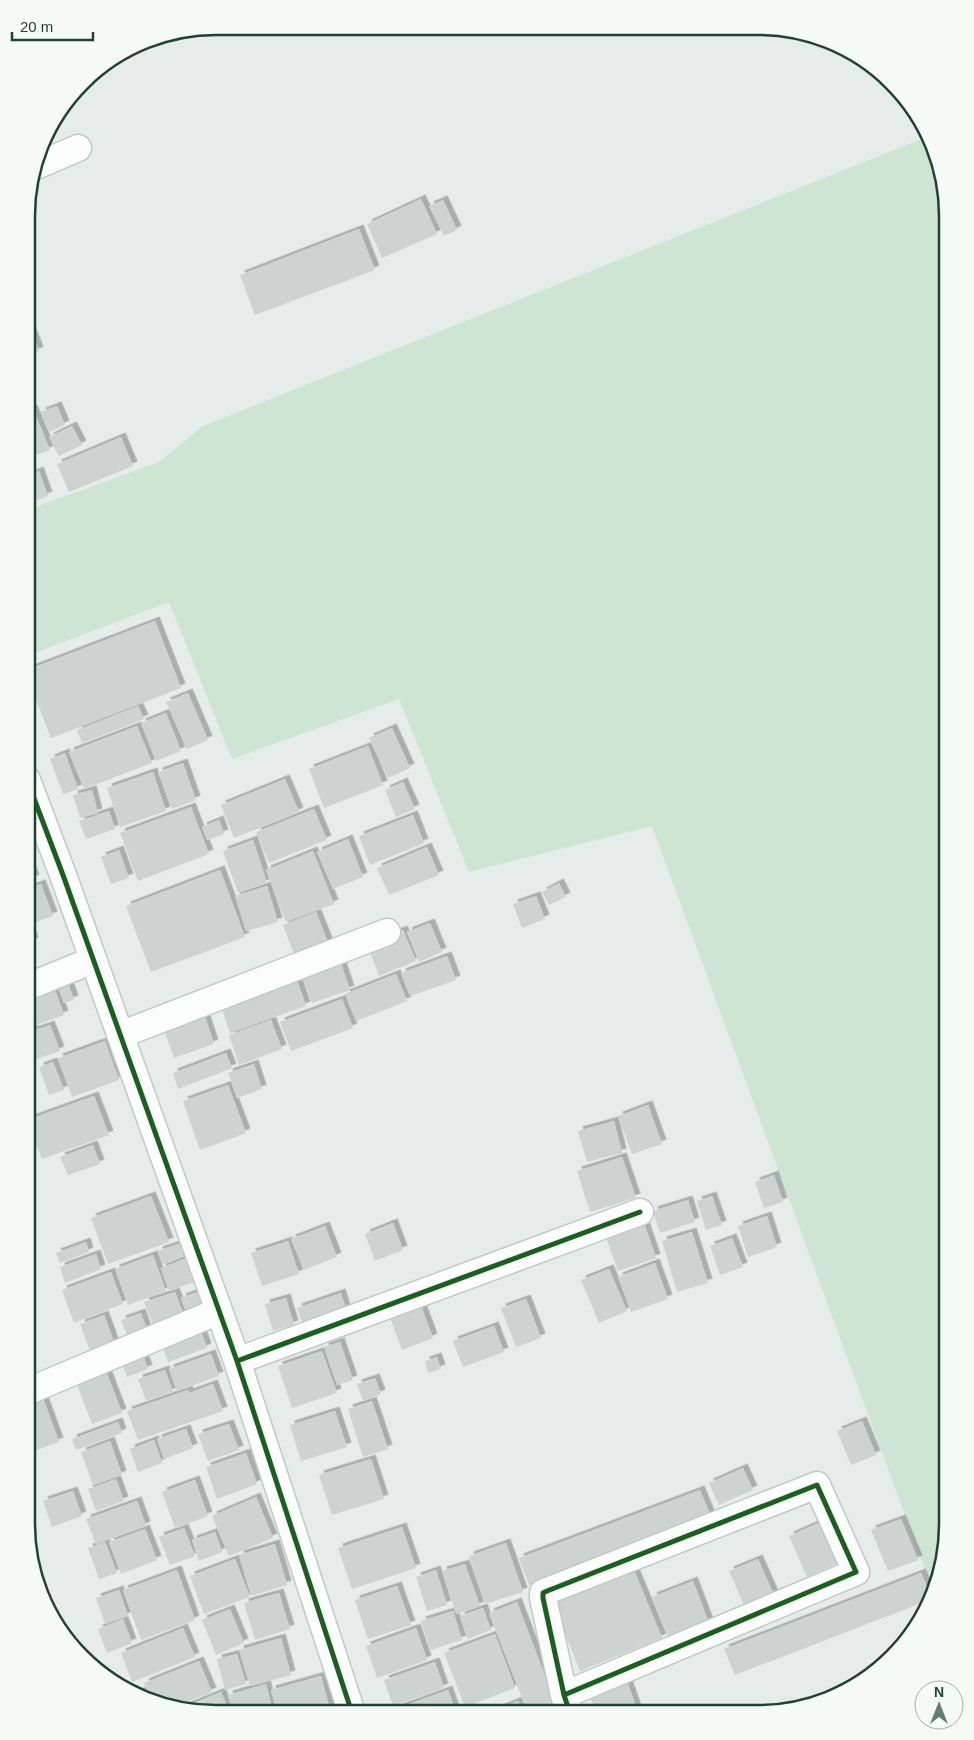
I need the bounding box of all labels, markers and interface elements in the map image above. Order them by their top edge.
scale bar [12,10,94,42]
text: 20 m [20,18,53,35]
north arrow [914,1680,964,1730]
text: N [934,1684,944,1700]

